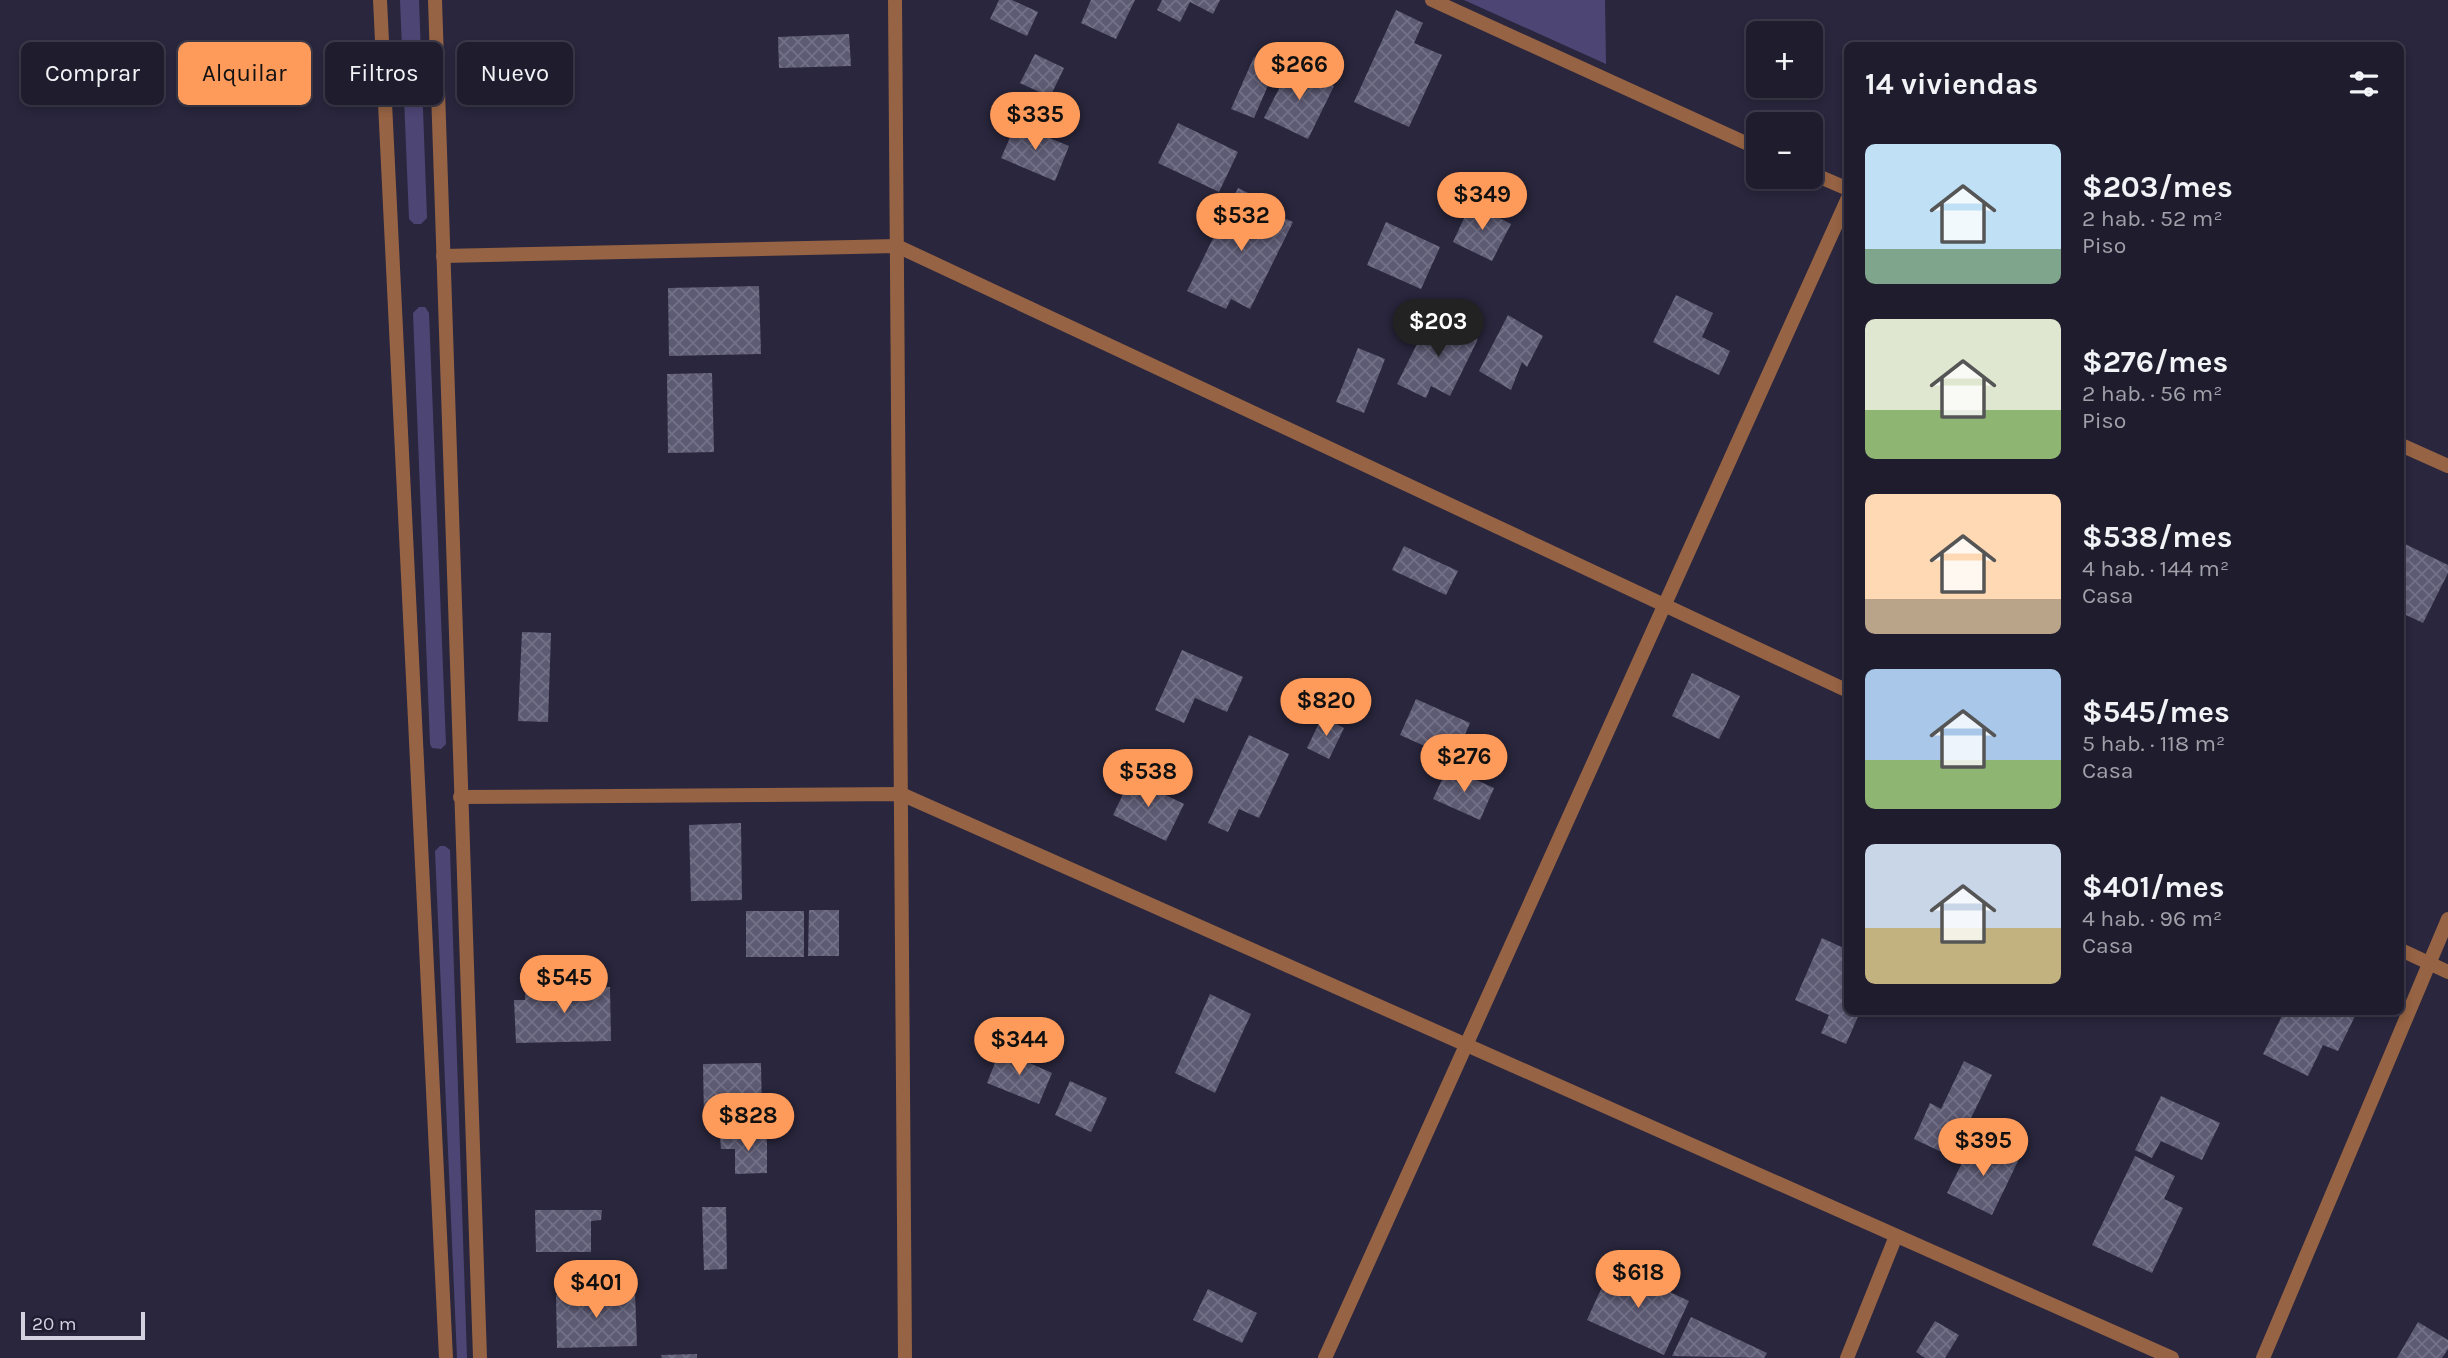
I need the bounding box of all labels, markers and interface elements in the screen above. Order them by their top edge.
map controls [1746,21,1823,189]
button: + [1746,21,1823,98]
chip: Comprar [21,42,164,105]
chip: Alquilar [178,42,311,105]
chip: Filtros [325,42,443,105]
chip: Nuevo [457,42,573,105]
pin: $266 [1258,42,1340,102]
text: $266 [1270,51,1328,78]
icon: filters [2345,65,2383,103]
text: 14 viviendas [1865,66,2038,102]
pin: $335 [994,92,1076,152]
text: $335 [1006,101,1064,128]
button: − [1746,112,1823,189]
text: $203/mes [2082,169,2233,205]
icon: home [1921,172,2005,256]
pin: $349 [1441,173,1523,232]
text: $349 [1453,181,1511,208]
pin: $532 [1200,194,1282,253]
text: $532 [1212,202,1270,229]
text: 2 hab. · 52 m² [2082,205,2223,232]
text: Piso [2082,232,2126,259]
pin: $203 [1397,300,1479,359]
text: $203 [1409,308,1467,335]
text: $276/mes [2082,344,2228,380]
icon: home [1921,347,2005,431]
text: 2 hab. · 56 m² [2082,380,2222,407]
text: Piso [2082,407,2126,434]
text: $538/mes [2082,519,2233,555]
icon: home [1921,522,2005,606]
text: 4 hab. · 144 m² [2082,555,2229,582]
text: Casa [2082,582,2134,609]
pin: $820 [1285,678,1367,738]
text: $820 [1296,687,1356,714]
text: $545/mes [2082,694,2230,730]
icon: home [1921,697,2005,781]
text: 5 hab. · 118 m² [2082,730,2225,757]
pin: $276 [1423,734,1505,794]
text: $276 [1436,743,1492,770]
pin: $538 [1107,750,1189,809]
text: Casa [2082,757,2134,784]
text: $538 [1119,758,1177,785]
text: $401/mes [2082,869,2225,905]
icon: home [1921,872,2005,956]
text: 4 hab. · 96 m² [2082,905,2222,932]
text: Casa [2082,932,2134,959]
pin: $545 [523,956,605,1015]
text: $545 [536,964,592,991]
pin: $344 [978,1018,1060,1077]
text: $344 [990,1026,1048,1053]
pin: $828 [707,1094,789,1153]
text: $828 [718,1102,778,1129]
pin: $395 [1942,1118,2024,1178]
text: $395 [1954,1127,2012,1154]
pin: $618 [1597,1250,1679,1310]
text: $618 [1612,1259,1664,1286]
pin: $401 [555,1260,637,1320]
text: $401 [570,1269,622,1296]
scale bar [21,1309,145,1341]
text: 20 m [32,1313,77,1335]

